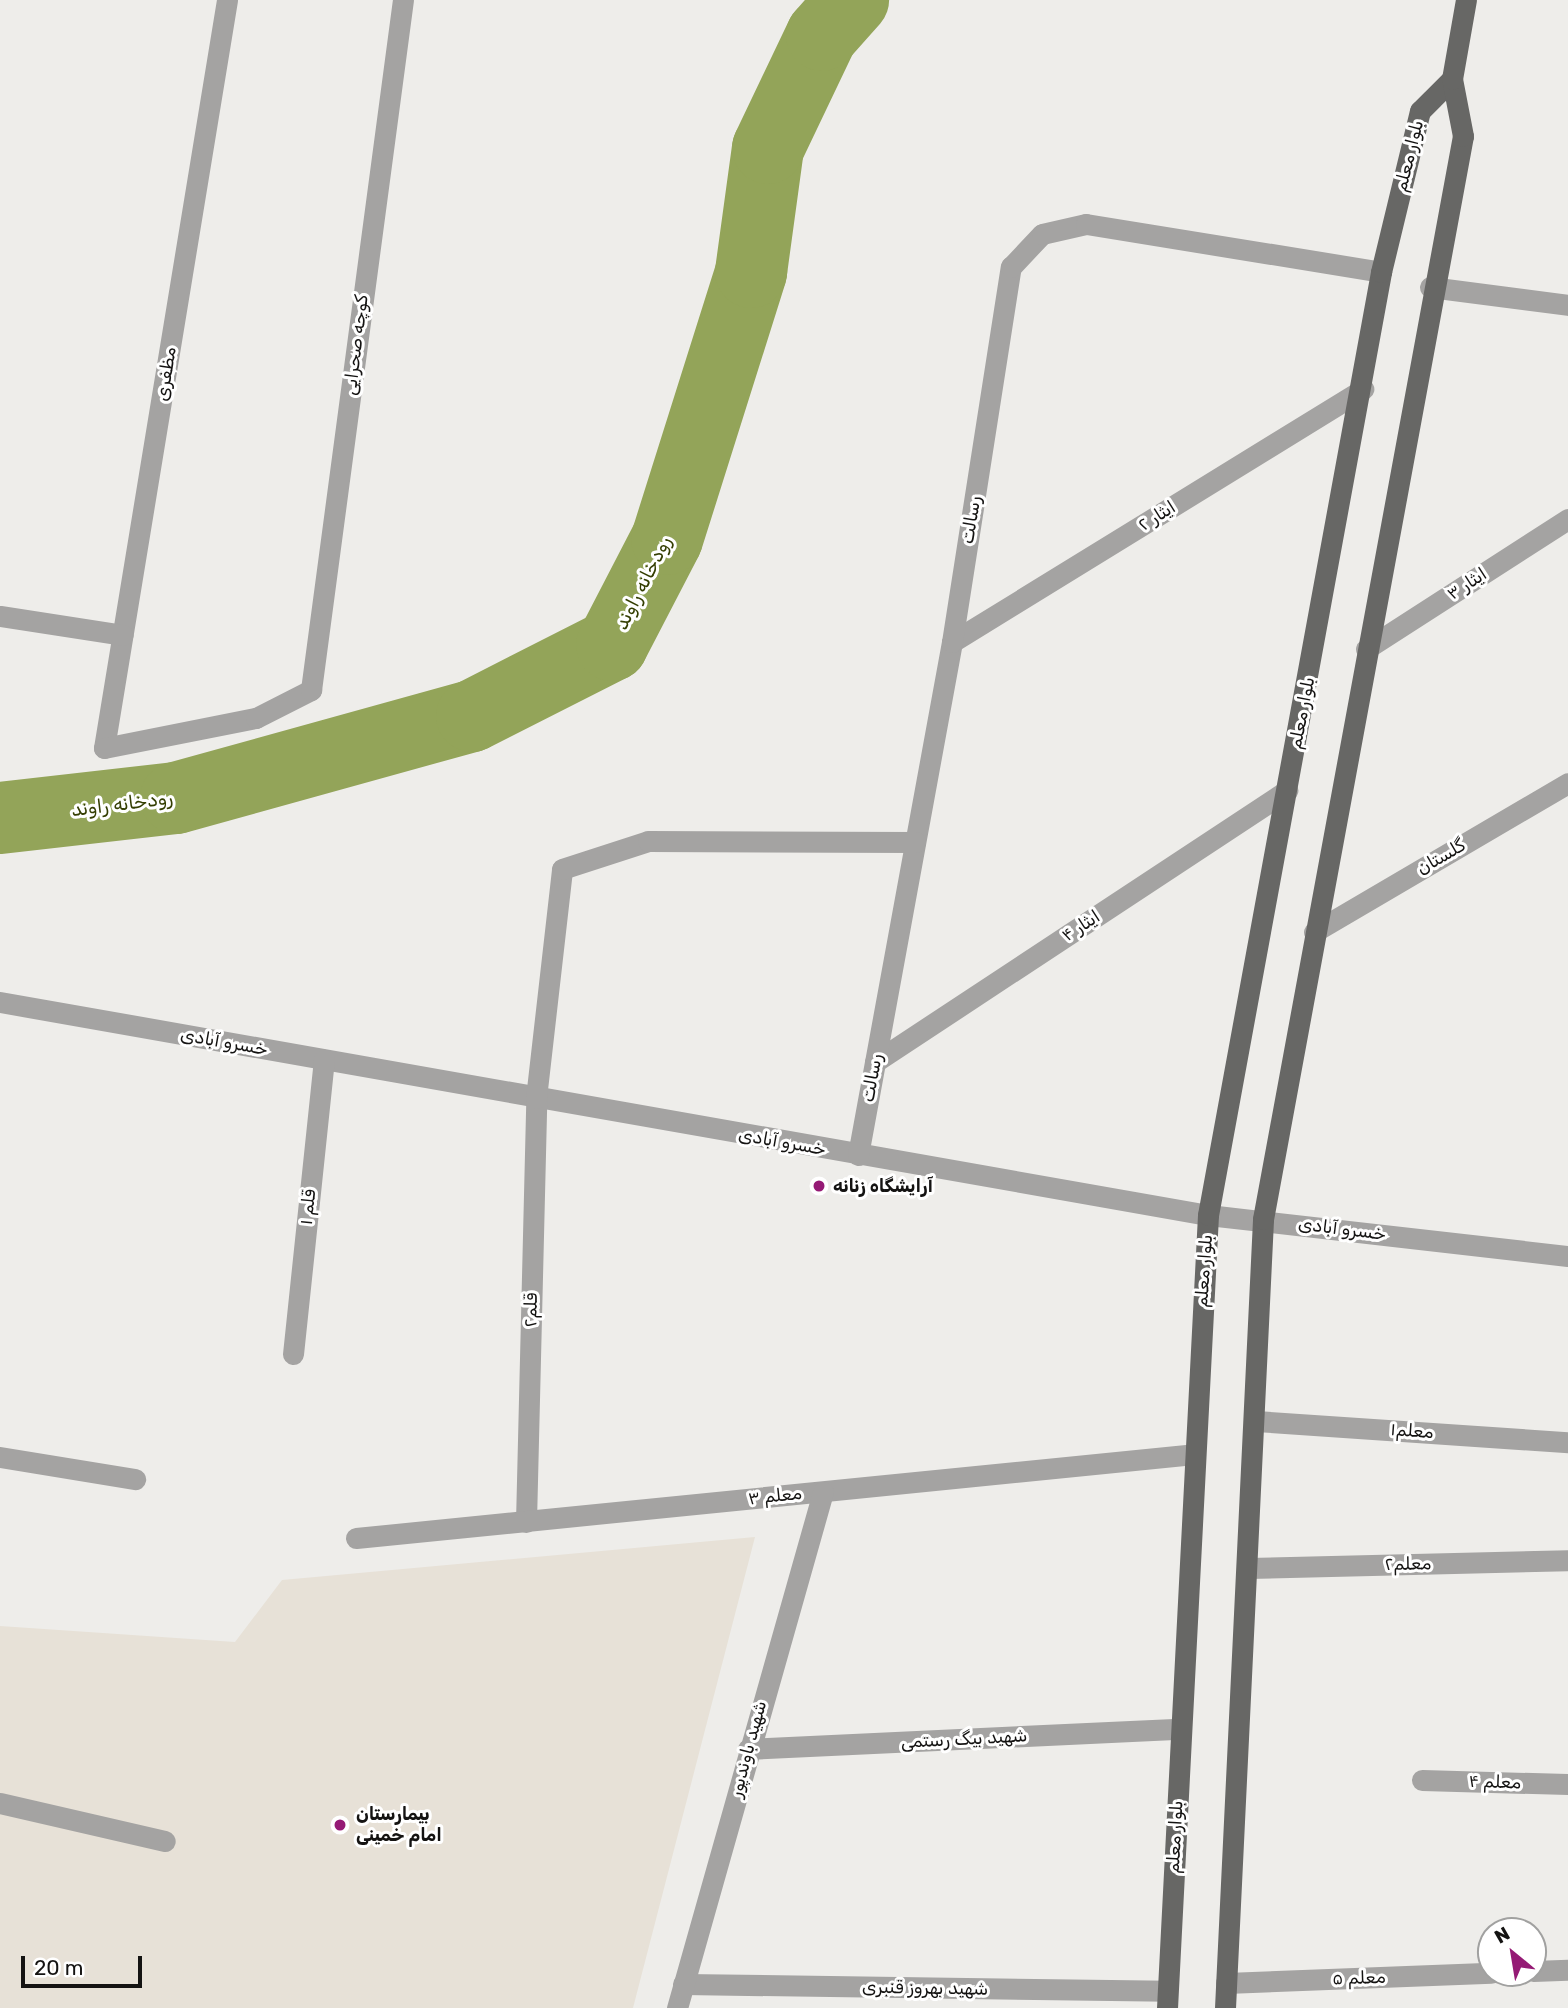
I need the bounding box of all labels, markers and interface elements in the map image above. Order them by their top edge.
street label: بلوار معلم [1390,118,1428,194]
street label: کوچه صحرایی [339,293,373,397]
street label: مظفری [151,345,181,403]
street label: رسالت [957,494,985,546]
street label: ایثار ۲ [1134,496,1180,536]
water label: رودخانه راوند [610,532,676,634]
street label: ایثار ۳ [1443,563,1491,605]
street label: بلوار معلم [1284,675,1320,751]
water label: رودخانه راوند [70,786,174,822]
street label: گلستان [1413,835,1469,879]
street label: ایثار ۴ [1058,906,1104,946]
street label: خسرو آبادی [179,1024,269,1060]
street label: رسالت [857,1052,887,1104]
street label: خسرو آبادی [737,1124,827,1160]
place label: آرایشگاه زنانه [833,1175,933,1197]
marker: آرایشگاه زنانه [811,1178,827,1194]
street label: قلم ۱ [295,1188,321,1226]
street label: خسرو آبادی [1297,1213,1387,1245]
street label: بلوار معلم [1191,1234,1217,1308]
street label: قلم۲ [520,1292,542,1328]
street label: معلم۱ [1390,1419,1434,1443]
street label: معلم ۳ [747,1482,803,1510]
street label: معلم۲ [1384,1553,1432,1575]
street label: شهید باوندپور [725,1698,771,1800]
street label: شهید بیگ رستمی [900,1725,1028,1753]
street label: معلم ۴ [1468,1770,1522,1794]
street label: بلوار معلم [1162,1800,1188,1874]
place label: بیمارستان امام خمینی [356,1804,442,1846]
marker: بیمارستان امام خمینی [330,1815,350,1835]
north arrow [1477,1917,1547,1987]
text: N [1491,1922,1514,1948]
scale bar [24,1941,145,1985]
text: 20 m [34,1955,83,1980]
street label: معلم ۵ [1332,1966,1386,1990]
street label: شهید بهروز قنبری [862,1976,988,2000]

